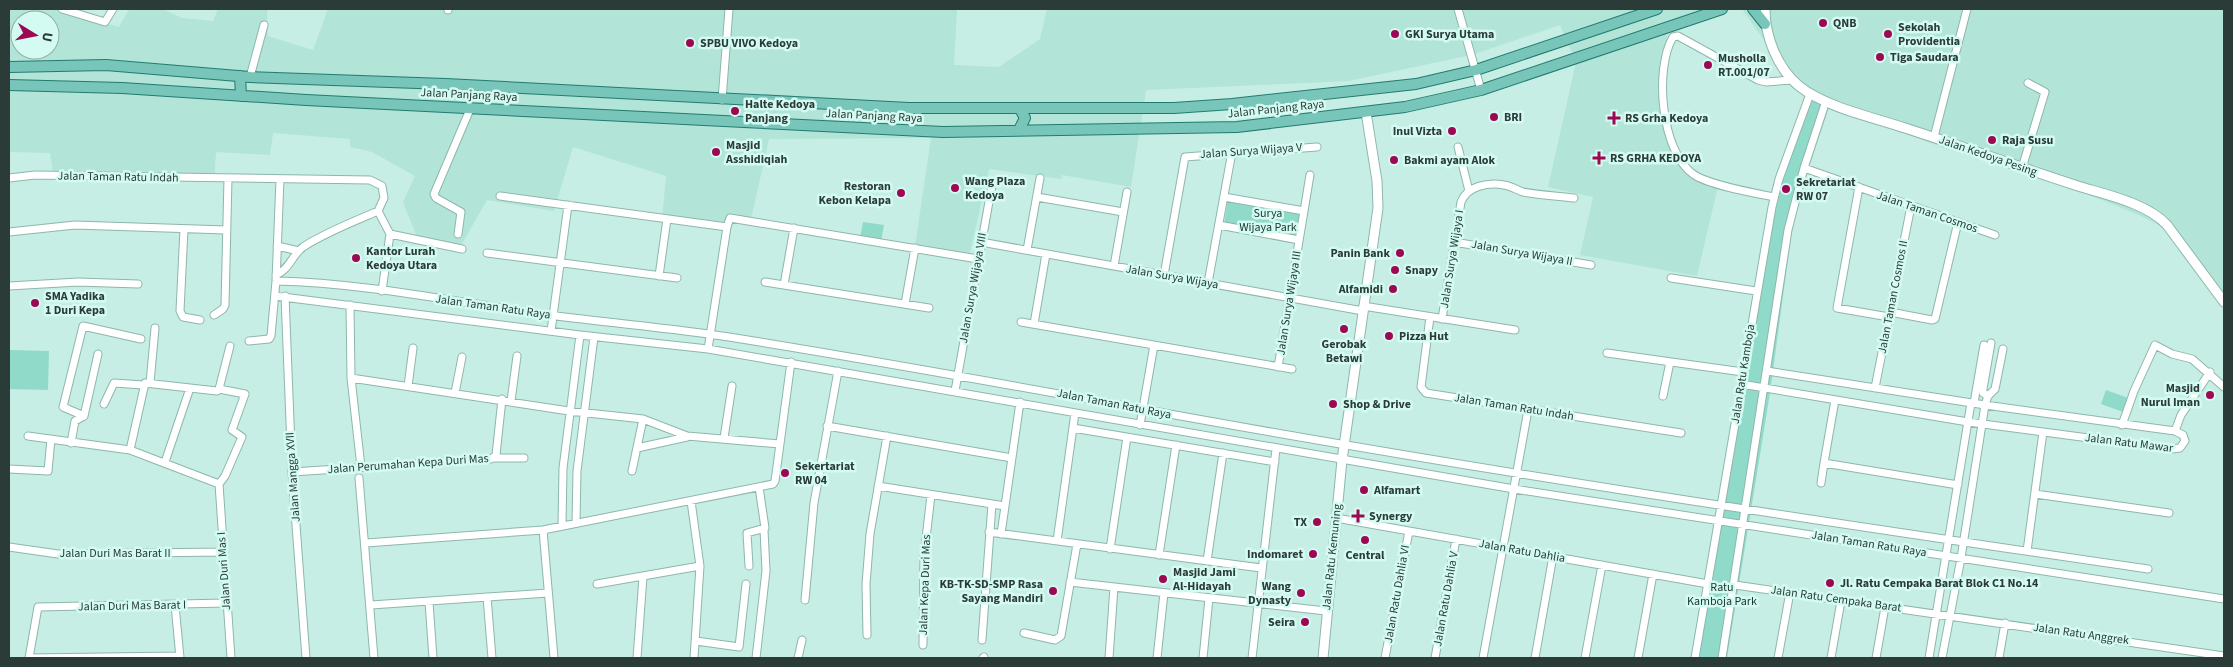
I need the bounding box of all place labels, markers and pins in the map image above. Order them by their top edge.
place label: QNB [1833,15,1856,32]
marker: QNB [1817,17,1829,29]
place label: Sekolah Providentia [1898,19,1960,50]
place label: GKI Surya Utama [1405,26,1494,43]
marker: GKI Surya Utama [1389,28,1401,40]
marker: Sekolah Providentia [1882,28,1894,40]
place label: SPBU VIVO Kedoya [700,35,798,52]
marker: SPBU VIVO Kedoya [684,37,696,49]
place label: Tiga Saudara [1890,49,1959,66]
place label: Musholla RT.001/07 [1718,50,1770,81]
marker: Tiga Saudara [1874,51,1886,63]
marker: Musholla RT.001/07 [1702,59,1714,71]
place label: Halte Kedoya Panjang [745,96,815,127]
marker: Halte Kedoya Panjang [729,105,741,117]
place label: BRI [1504,109,1522,126]
place label: RS Grha Kedoya [1625,110,1708,127]
marker: BRI [1488,111,1500,123]
marker: RS Grha Kedoya [1607,111,1621,125]
place label: Inul Vizta [1393,123,1442,140]
marker: Inul Vizta [1446,125,1458,137]
place label: Raja Susu [2002,132,2053,149]
marker: Raja Susu [1986,134,1998,146]
place label: Masjid Asshidiqiah [725,137,788,168]
marker: Masjid Asshidiqiah [710,146,722,158]
place label: RS GRHA KEDOYA [1610,150,1701,167]
marker: RS GRHA KEDOYA [1592,151,1606,165]
place label: Bakmi ayam Alok [1404,152,1495,169]
marker: Bakmi ayam Alok [1388,154,1400,166]
place label: Wang Plaza Kedoya [965,173,1025,204]
place label: Sekretariat RW 07 [1796,174,1856,205]
place label: Restoran Kebon Kelapa [819,178,891,209]
marker: Wang Plaza Kedoya [949,182,961,194]
marker: Sekretariat RW 07 [1780,183,1792,195]
marker: Restoran Kebon Kelapa [895,187,907,199]
place label: Kantor Lurah Kedoya Utara [366,243,437,274]
place label: Panin Bank [1330,245,1390,262]
marker: Panin Bank [1394,247,1406,259]
marker: Kantor Lurah Kedoya Utara [350,252,362,264]
place label: Snapy [1405,262,1439,279]
marker: Snapy [1389,264,1401,276]
place label: Alfamidi [1338,281,1383,298]
marker: Alfamidi [1387,283,1399,295]
place label: SMA Yadika 1 Duri Kepa [45,288,105,319]
marker: SMA Yadika 1 Duri Kepa [29,297,41,309]
marker: Gerobak Betawi [1338,323,1350,335]
place label: Pizza Hut [1399,328,1449,345]
marker: Pizza Hut [1383,330,1395,342]
place label: Gerobak Betawi [1322,336,1367,367]
place label: Masjid Nurul Iman [2141,380,2200,411]
marker: Masjid Nurul Iman [2204,389,2216,401]
place label: Shop & Drive [1343,396,1411,413]
marker: Shop & Drive [1327,398,1339,410]
place label: Sekertariat RW 04 [795,458,855,489]
marker: Sekertariat RW 04 [779,467,791,479]
place label: Alfamart [1373,482,1421,499]
marker: Alfamart [1358,484,1370,496]
place label: Synergy [1369,508,1413,525]
marker: Synergy [1351,509,1365,523]
place label: TX [1294,514,1307,531]
marker: TX [1311,516,1323,528]
marker: Central [1359,534,1371,546]
place label: Indomaret [1247,546,1303,563]
place label: Central [1346,547,1385,564]
marker: Indomaret [1307,548,1319,560]
place label: Masjid Jami Al-Hidayah [1172,564,1236,595]
marker: Masjid Jami Al-Hidayah [1157,573,1169,585]
place label: Jl. Ratu Cempaka Barat Blok C1 No.14 [1840,575,2039,592]
place label: KB-TK-SD-SMP Rasa Sayang Mandiri [939,576,1043,607]
marker: Jl. Ratu Cempaka Barat Blok C1 No.14 [1824,577,1836,589]
place label: Wang Dynasty [1248,578,1292,609]
marker: KB-TK-SD-SMP Rasa Sayang Mandiri [1047,585,1059,597]
marker: Wang Dynasty [1295,587,1307,599]
place label: Seira [1268,614,1295,631]
marker: Seira [1299,616,1311,628]

